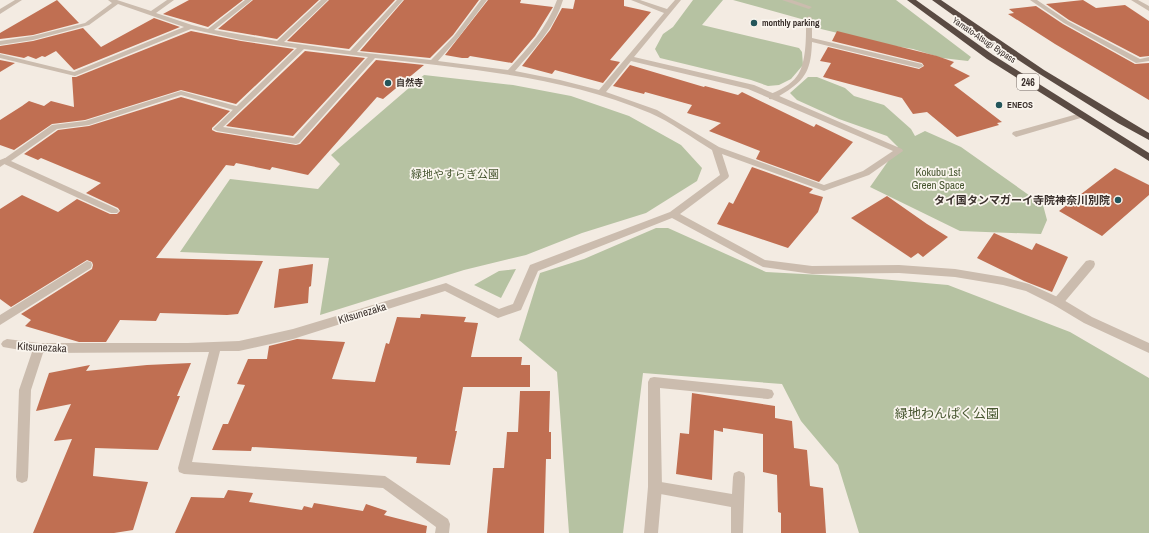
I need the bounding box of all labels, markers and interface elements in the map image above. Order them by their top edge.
street label: Yamato-Atsugi Bypass [950,14,1019,66]
place label: monthly parking [762,17,820,29]
marker: monthly parking [749,18,759,28]
road number: 246 [1017,74,1039,90]
place label: 自然寺 [396,77,423,89]
marker: 自然寺 [383,78,393,88]
place label: ENEOS [1007,99,1033,111]
marker: ENEOS [994,100,1004,110]
park label: Kokubu 1st Green Space [911,165,965,192]
park label: 緑地やすらぎ公園 [411,167,499,181]
place label: タイ国タンマガーイ寺院神奈川別院 [934,193,1110,207]
marker: タイ国タンマガーイ寺院神奈川別院 [1113,195,1123,205]
street label: Kitsunezaka [336,299,388,327]
street label: Kitsunezaka [17,339,67,355]
park label: 緑地わんぱく公園 [895,405,999,422]

